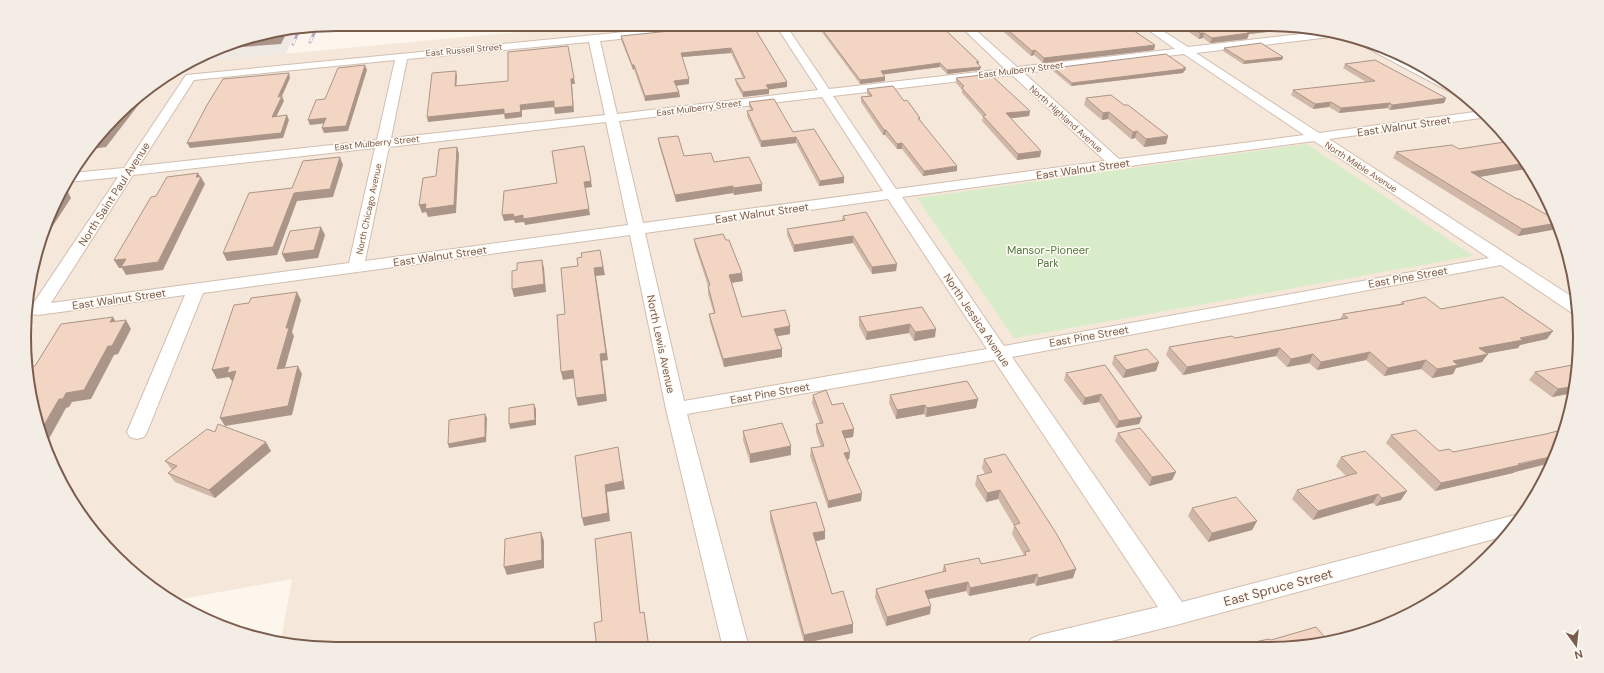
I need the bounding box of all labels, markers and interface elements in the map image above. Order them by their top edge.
street label: East Russell Street [425,41,503,59]
street label: East Mulberry Street [978,59,1065,81]
street label: North Highland Avenue [1027,83,1105,155]
street label: East Mulberry Street [656,97,743,119]
street label: East Walnut Street [1356,113,1452,139]
street label: East Mulberry Street [334,133,420,153]
street label: North Saint Paul Avenue [75,139,153,249]
street label: North Mable Avenue [1322,139,1400,195]
street label: East Walnut Street [1035,156,1131,182]
street label: North Chicago Avenue [353,162,385,256]
street label: East Walnut Street [714,200,810,226]
street label: East Walnut Street [392,243,488,269]
park label: Mansor-Pioneer Park [1007,243,1089,270]
street label: East Pine Street [1367,263,1449,291]
street label: North Jessica Avenue [941,271,1013,369]
street label: East Walnut Street [71,286,167,312]
street label: North Lewis Avenue [644,294,678,394]
street label: East Pine Street [1048,322,1130,350]
street label: East Pine Street [729,379,811,407]
street label: East Spruce Street [1222,565,1335,610]
north arrow [1556,625,1596,665]
text: N [1573,647,1584,662]

